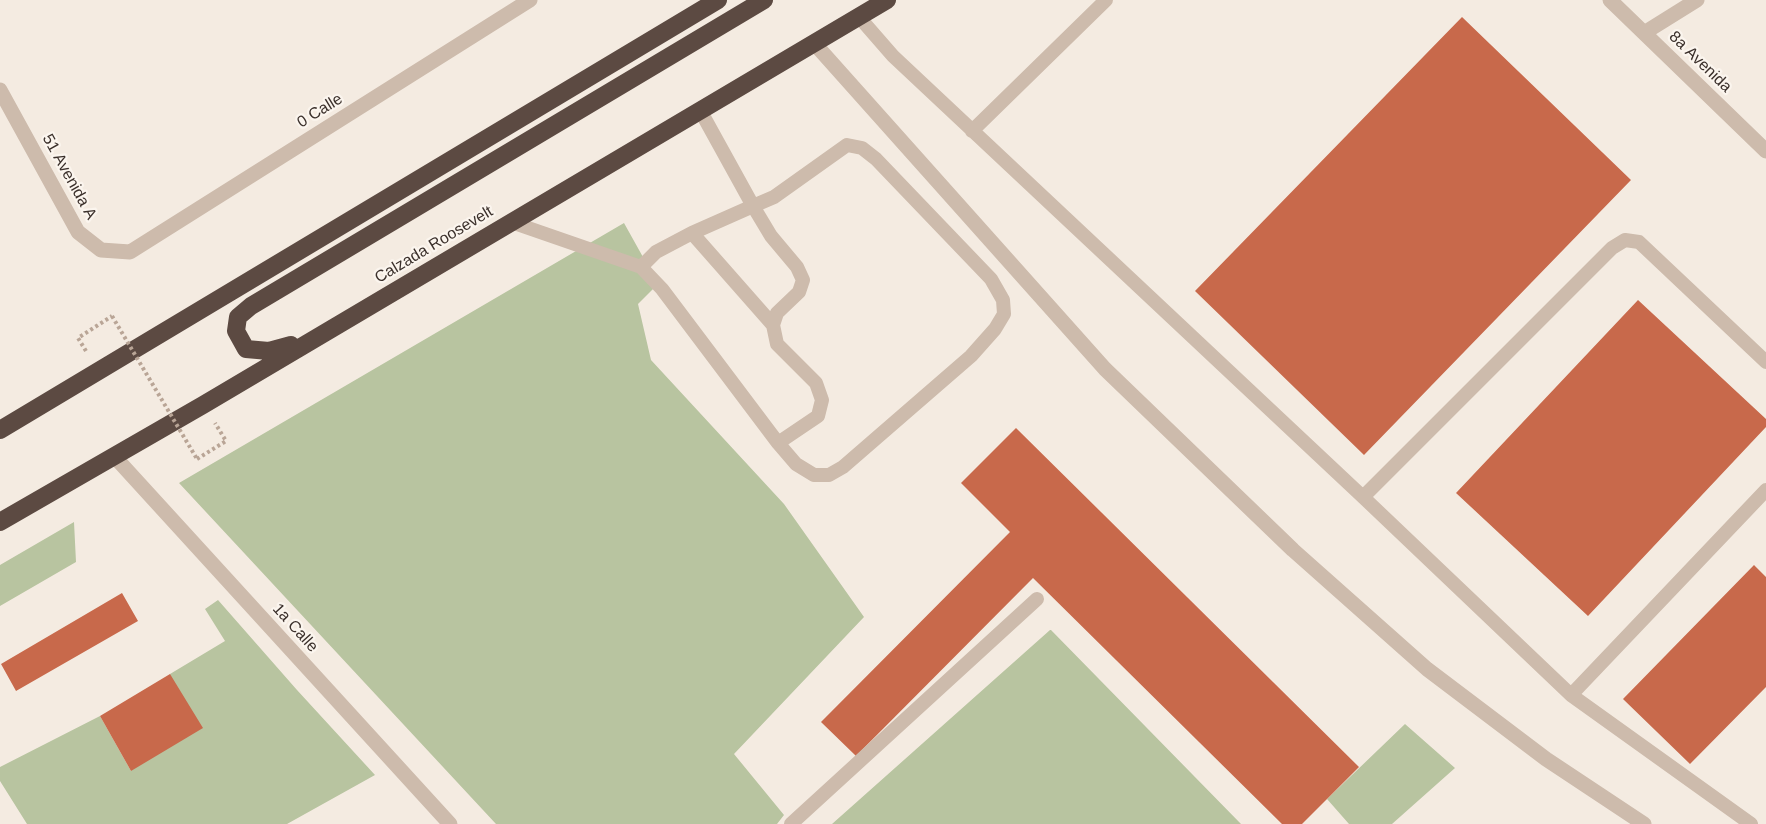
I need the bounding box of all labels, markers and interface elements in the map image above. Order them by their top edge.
street label: 8a Avenida [1665,27,1735,97]
street label: 0 Calle [294,90,346,132]
street label: 51 Avenida A [38,131,100,223]
street label: Calzada Roosevelt [371,202,497,288]
street label: 1a Calle [268,600,322,656]

